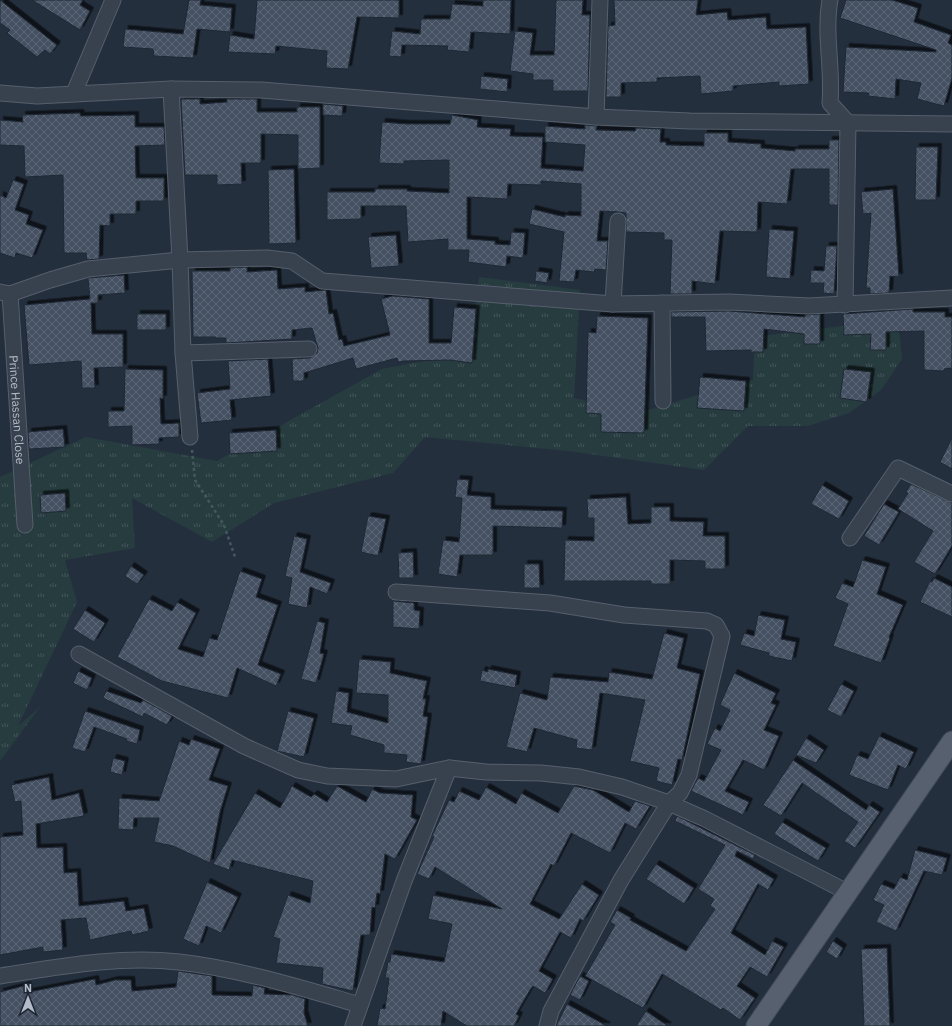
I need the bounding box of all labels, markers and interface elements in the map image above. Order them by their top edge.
street label: Prince Hassan Close [6,355,29,465]
north arrow [8,978,48,1018]
text: N [24,981,32,995]

